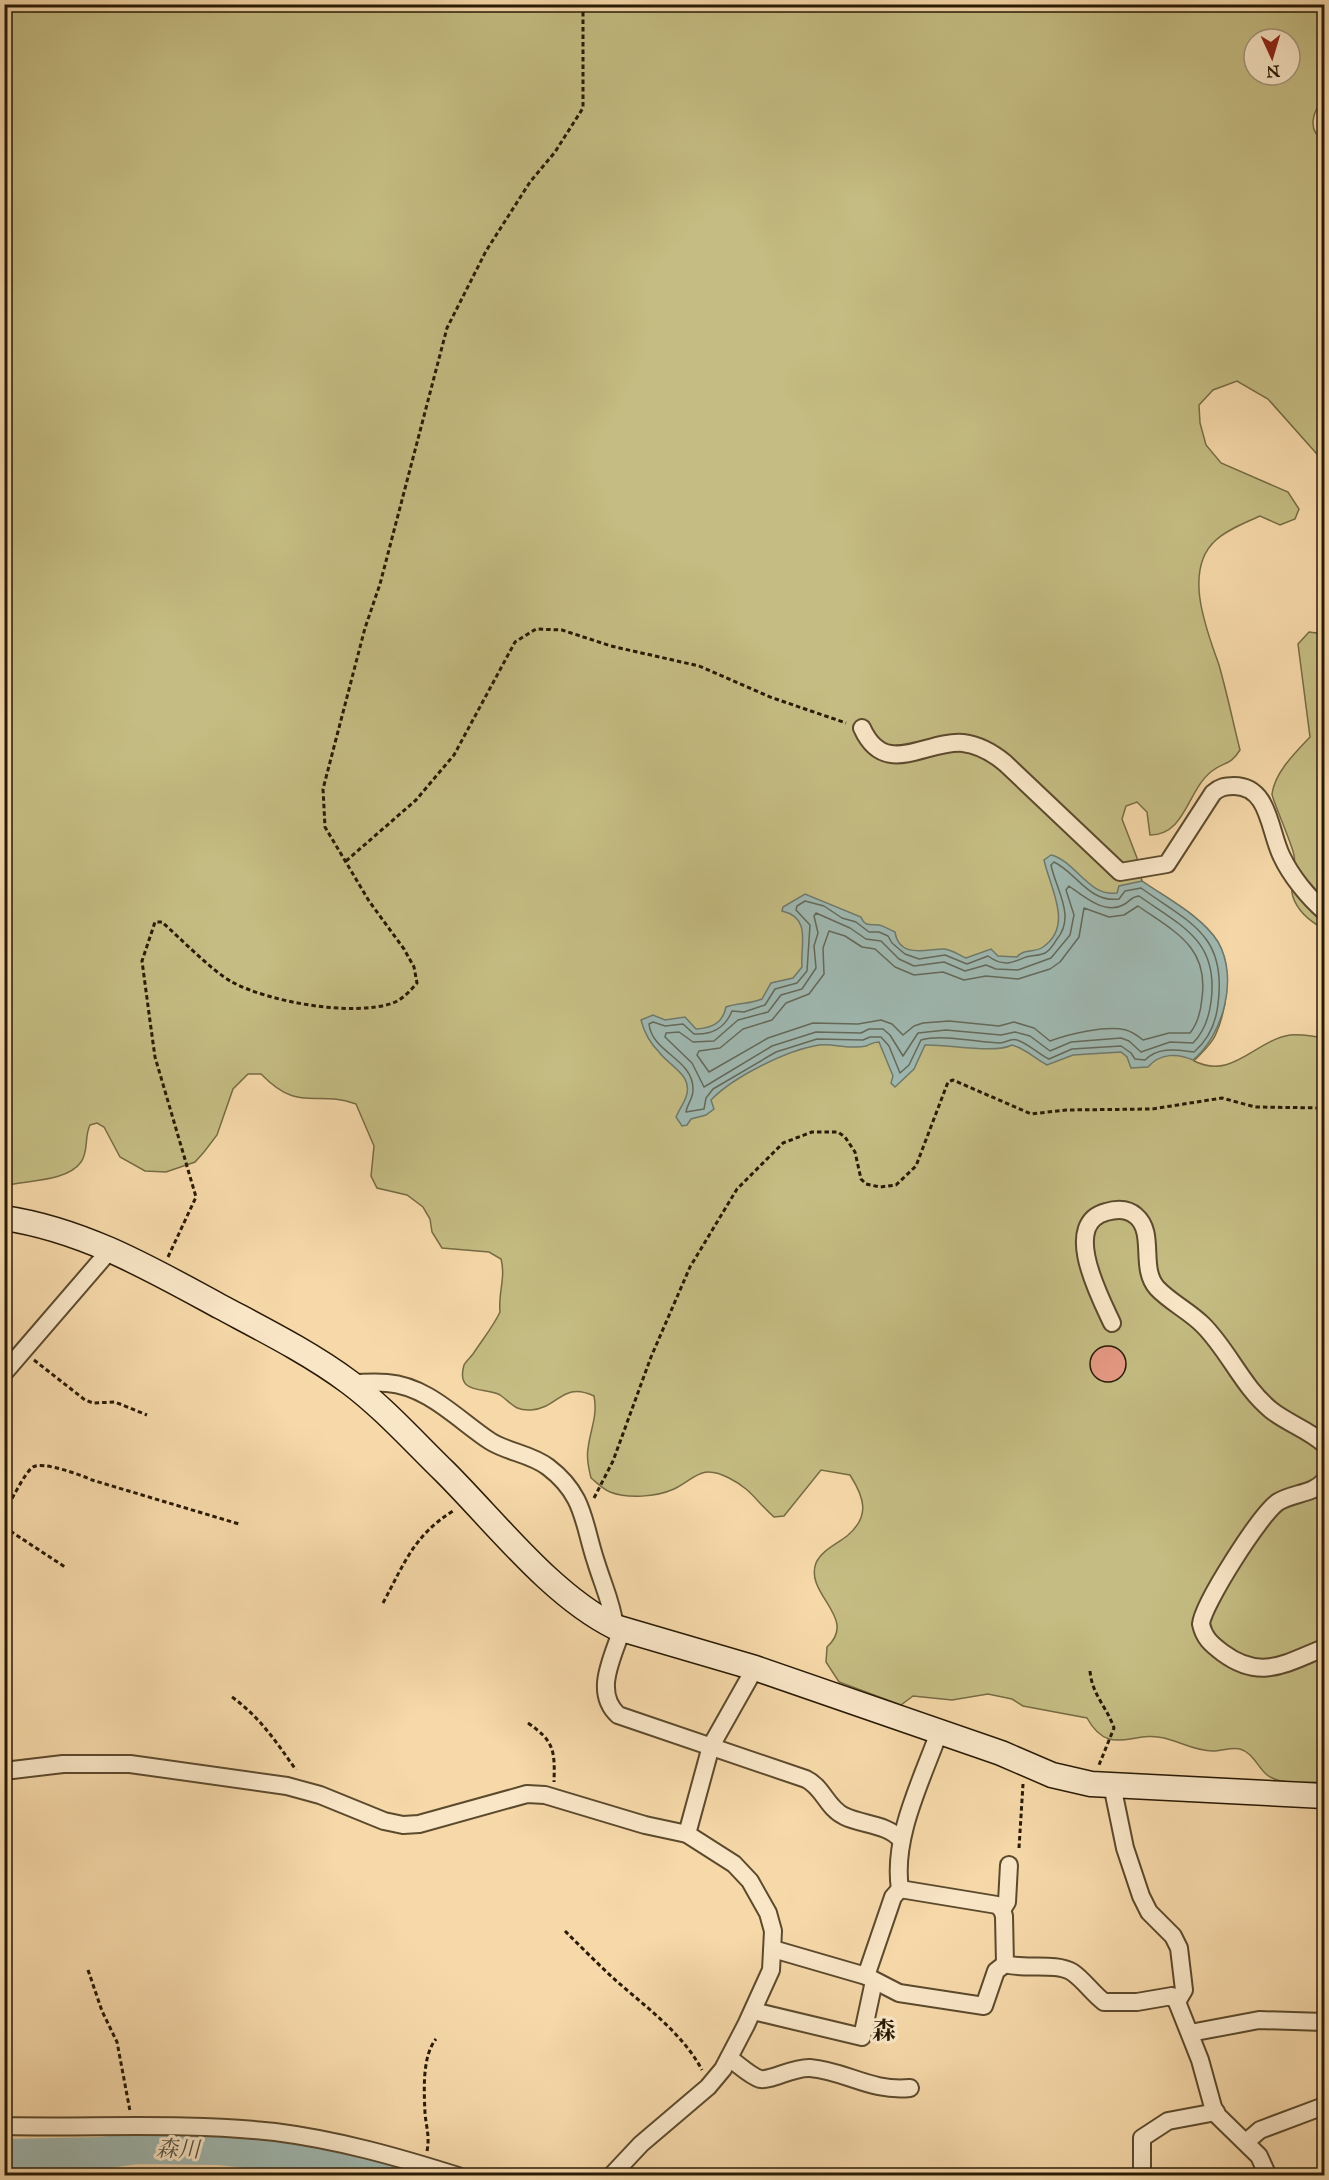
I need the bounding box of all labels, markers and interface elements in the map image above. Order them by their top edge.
north arrow [1242,27,1302,87]
text: N [1265,62,1280,81]
district label: 森 [872,2016,896,2046]
water label: 森川 [156,2135,202,2163]

